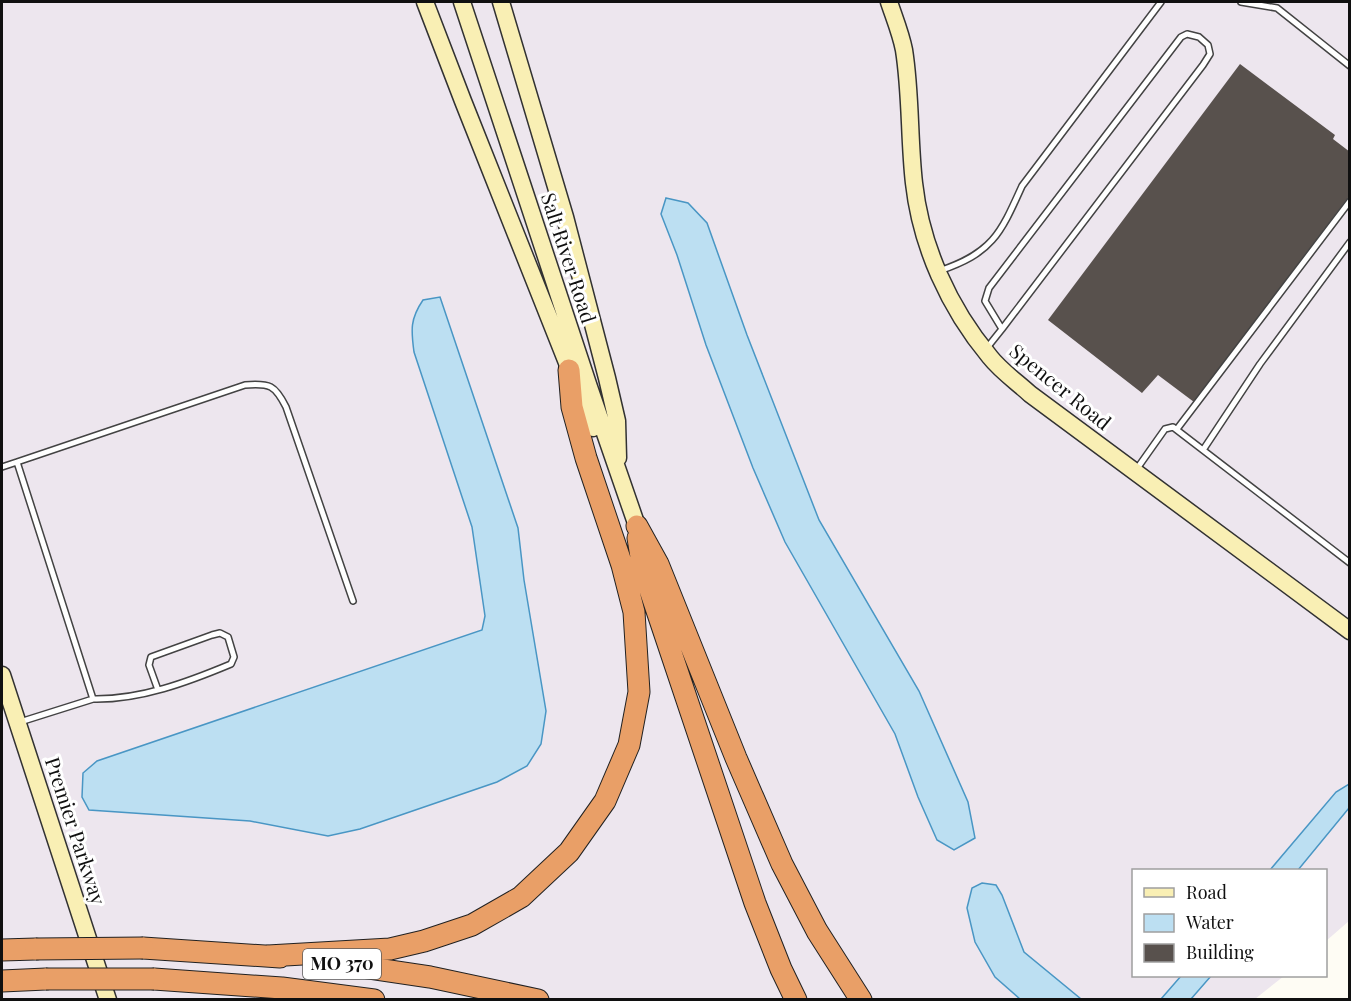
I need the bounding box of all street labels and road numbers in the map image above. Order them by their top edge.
street label: Salt River Road [536,189,603,327]
street label: Spencer Road [1005,337,1118,435]
street label: Premier Parkway [40,753,113,908]
road number: MO 370 [303,949,381,979]

